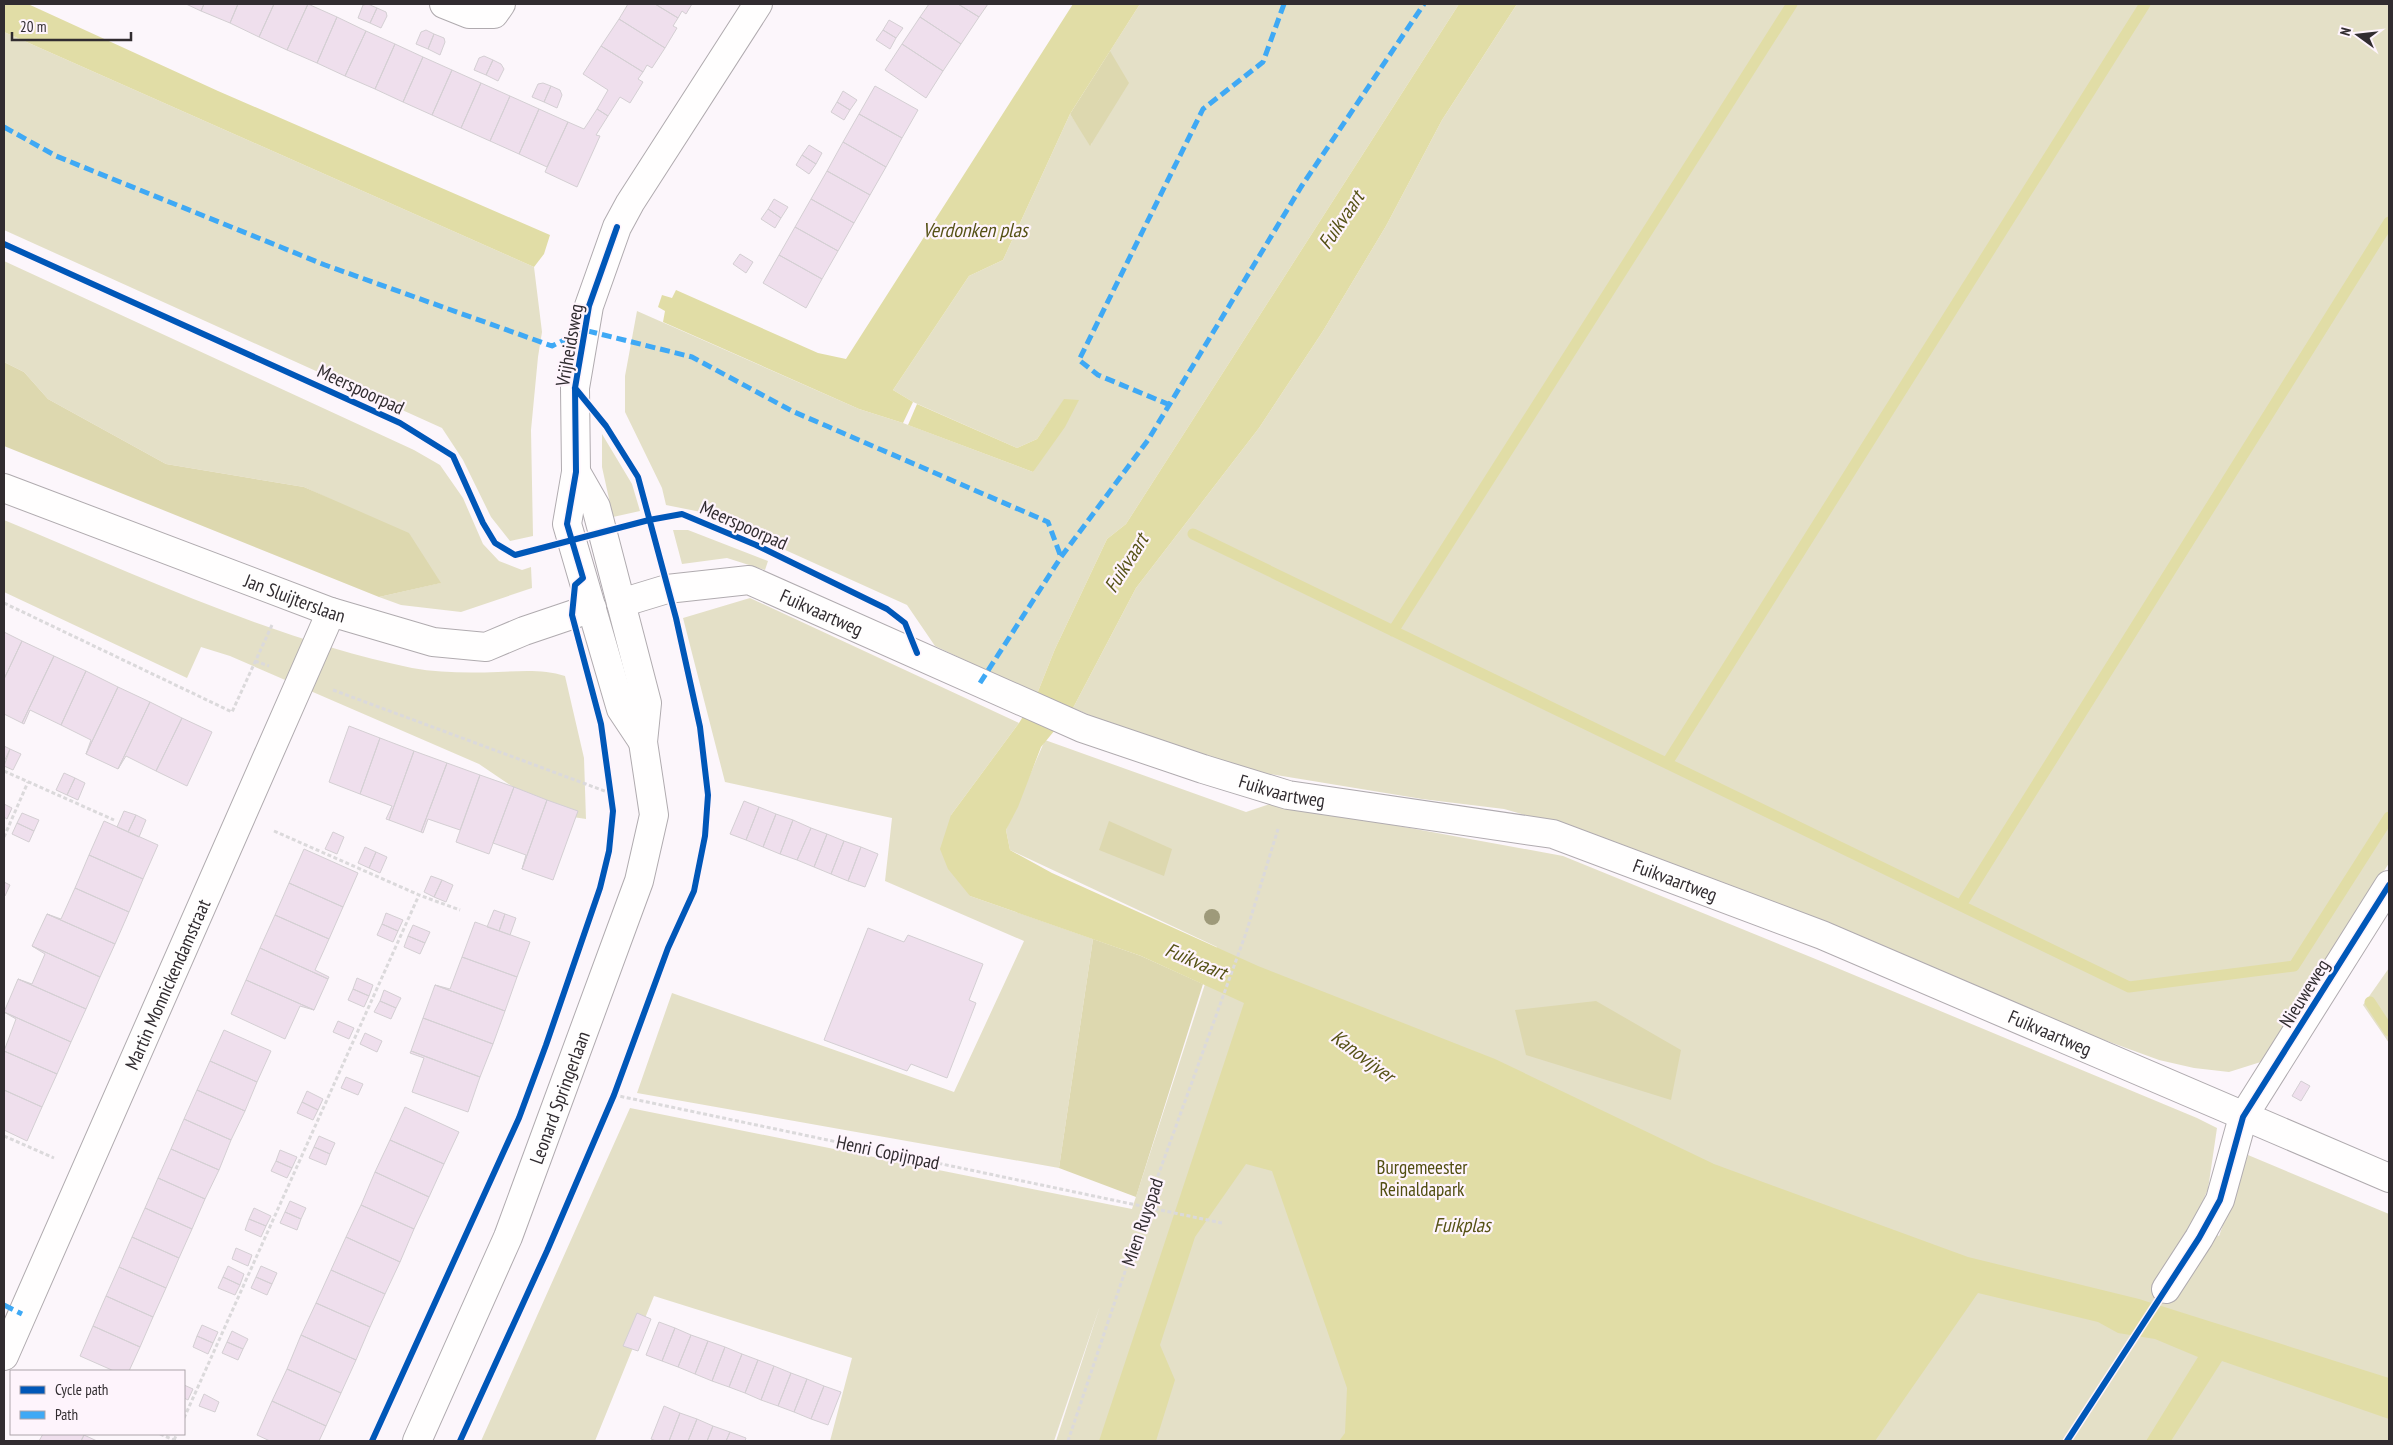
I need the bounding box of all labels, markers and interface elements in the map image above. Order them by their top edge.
scale bar [12,10,131,42]
north arrow [2333,10,2383,60]
text: 20 m [20,17,46,36]
text: N [2336,26,2355,38]
water label: Fuikvaart [1312,184,1371,254]
water label: Verdonken plas [922,217,1030,243]
street label: Vrijheidsweg [550,302,588,389]
street label: Meerspoorpad [314,358,408,420]
street label: Meerspoorpad [697,495,791,555]
water label: Fuikvaart [1098,527,1155,597]
street label: Jan Sluijterslaan [240,568,348,628]
street label: Fuikvaartweg [776,583,867,641]
street label: Fuikvaartweg [1236,769,1327,812]
street label: Fuikvaartweg [1630,853,1721,907]
street label: Martin Monnickendamstraat [119,895,216,1073]
water label: Fuikvaart [1161,936,1233,986]
street label: Nieuweweg [2274,954,2334,1032]
street label: Fuikvaartweg [2005,1004,2095,1061]
water label: Kanovijver [1326,1024,1402,1090]
street label: Leonard Springerlaan [524,1028,595,1167]
street label: Henri Copijnpad [834,1129,942,1175]
park label: Burgemeester Reinaldapark [1377,1155,1468,1201]
street label: Mien Ruyspad [1116,1175,1168,1269]
water label: Fuikplas [1433,1212,1493,1238]
legend [10,1370,185,1435]
text: Cycle path [55,1380,108,1399]
text: Path [55,1405,78,1424]

